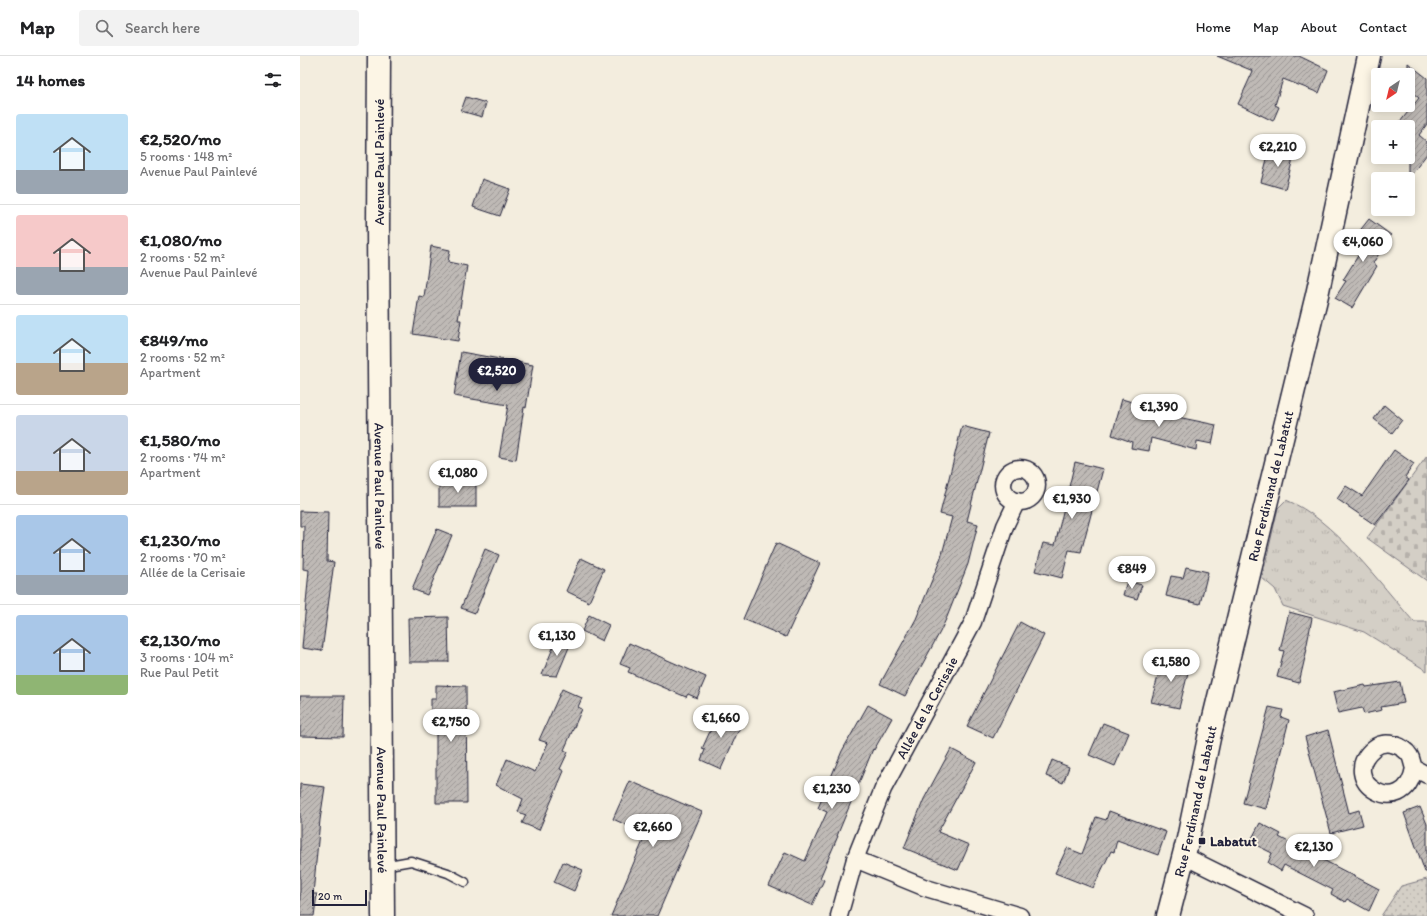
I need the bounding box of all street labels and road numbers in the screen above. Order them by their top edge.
street label: Avenue Paul Painlevé [371,98,388,225]
street label: Rue Ferdinand de Labatut [1244,409,1297,563]
street label: Avenue Paul Painlevé [371,423,389,550]
street label: Allée de la Cerisaie [892,653,961,762]
street label: Rue Ferdinand de Labatut [1170,724,1220,879]
street label: Avenue Paul Painlevé [373,747,391,874]

